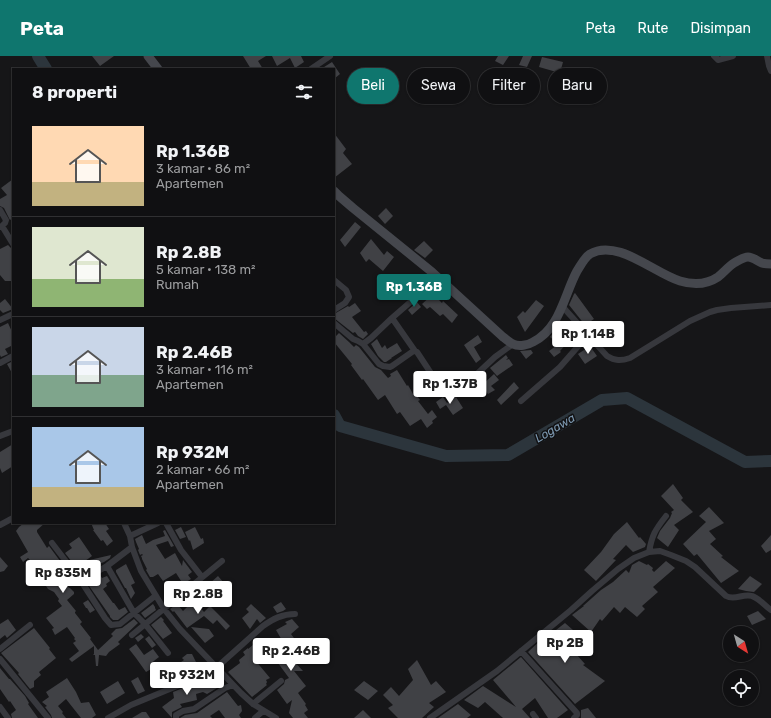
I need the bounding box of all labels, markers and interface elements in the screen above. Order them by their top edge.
text: Peta [20,17,64,40]
text: Peta [586,20,616,37]
text: Rute [638,20,668,37]
text: Disimpan [690,20,751,37]
chip: Beli [347,68,399,104]
chip: Sewa [407,68,470,104]
chip: Filter [478,68,540,104]
chip: Baru [548,68,607,104]
icon: filters [293,81,315,103]
text: 8 properti [32,82,117,102]
text: Rp 1.36B [156,141,230,161]
icon: home [64,142,112,190]
text: 3 kamar · 86 m² [156,161,250,176]
text: Apartemen [156,176,224,191]
text: Rp 2.8B [156,242,221,262]
icon: home [64,243,112,291]
text: 5 kamar · 138 m² [156,262,256,277]
pin: Rp 1.36B [373,274,455,308]
text: Rumah [156,277,199,292]
text: Rp 1.36B [386,279,442,294]
pin: Rp 1.14B [547,321,629,355]
text: Rp 1.14B [561,326,615,341]
text: Rp 2.46B [156,342,233,362]
icon: home [64,343,112,391]
text: 3 kamar · 116 m² [156,362,253,377]
pin: Rp 1.37B [409,371,491,405]
text: Rp 1.37B [422,376,478,391]
text: Apartemen [156,377,224,392]
water label: Logawa [532,411,578,445]
text: Rp 932M [156,442,229,462]
icon: home [64,443,112,491]
text: 2 kamar · 66 m² [156,462,249,477]
text: Apartemen [156,477,224,492]
pin: Rp 835M [26,560,100,594]
text: Rp 835M [35,565,91,580]
pin: Rp 2.8B [161,581,235,615]
text: Rp 2.8B [173,586,223,601]
north arrow [723,626,759,662]
map controls [723,626,759,706]
pin: Rp 2B [537,630,593,664]
text: Rp 2B [546,635,584,650]
pin: Rp 2.46B [250,638,332,672]
text: Rp 2.46B [262,643,320,658]
pin: Rp 932M [150,662,224,696]
text: Rp 932M [159,667,215,682]
button: locate [723,670,759,706]

